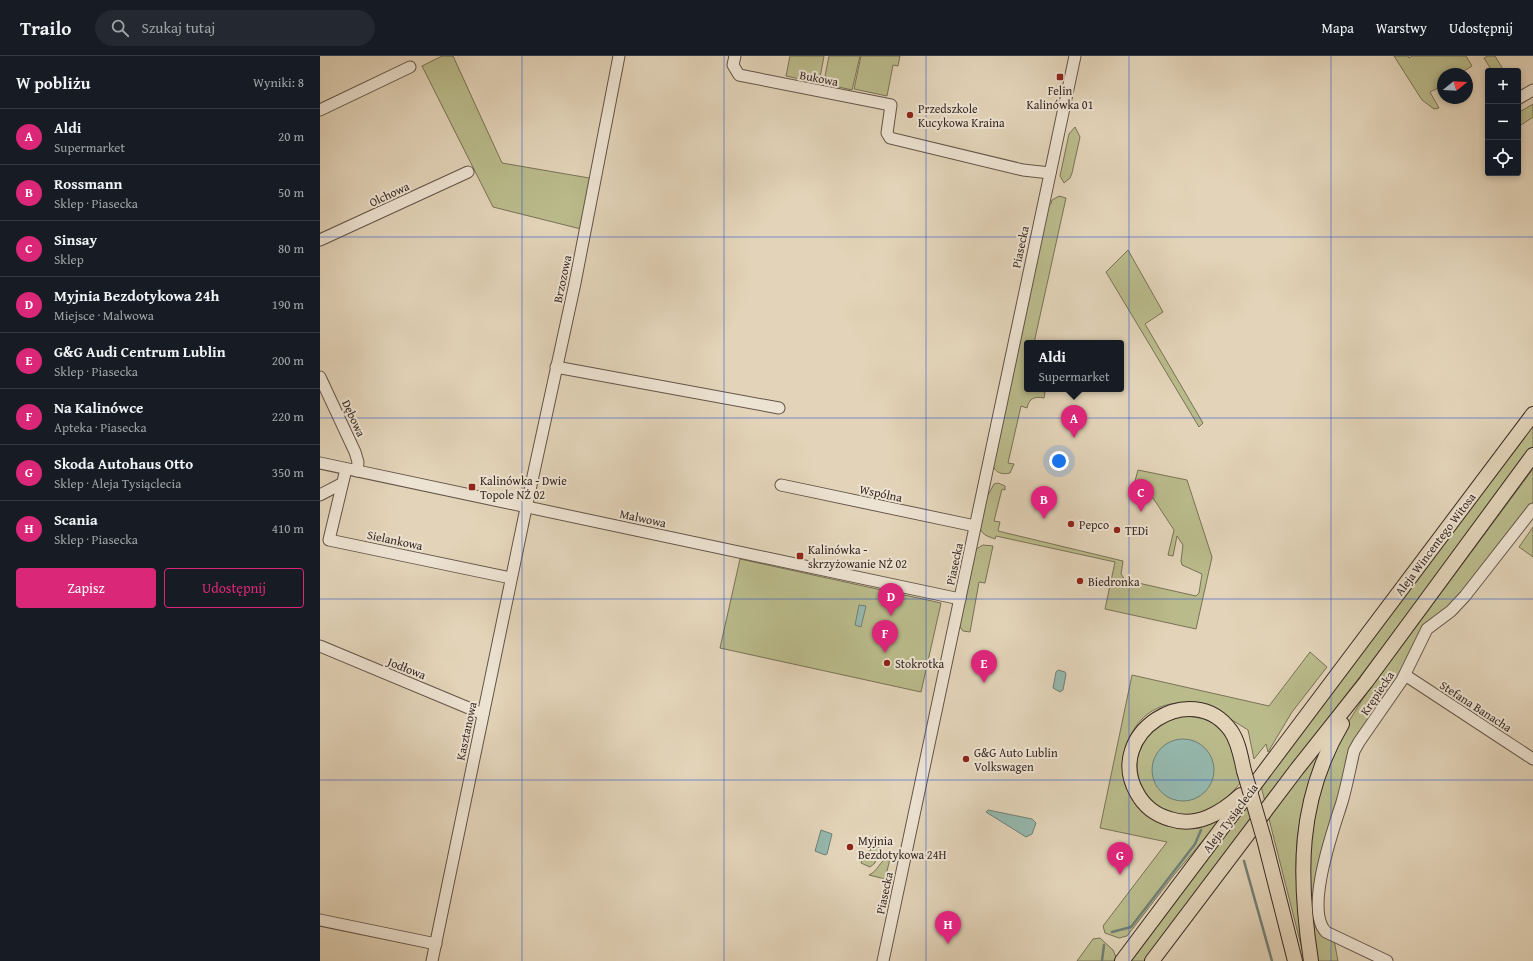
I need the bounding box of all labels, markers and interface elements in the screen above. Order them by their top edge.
search box [95,10,375,46]
text: Trailo [20,14,71,42]
icon: search [109,17,131,39]
text: Szukaj tutaj [141,17,215,38]
text: Mapa [1322,18,1354,38]
text: Warstwy [1376,18,1427,38]
text: Udostępnij [1449,18,1513,38]
street label: Bukowa [798,66,840,90]
north arrow [1437,68,1473,104]
map controls [1485,68,1521,176]
button: + [1485,68,1521,104]
text: W pobliżu [16,70,91,95]
marker: Felin Kalinówka 01 [1055,72,1065,82]
text: Wyniki: 8 [253,73,304,92]
place label: Felin Kalinówka 01 [1027,82,1094,113]
place label: Przedszkole Kucykowa Kraina [918,100,1005,131]
button: − [1485,104,1521,140]
marker: Przedszkole Kucykowa Kraina [905,110,915,120]
text: Aldi [54,117,82,138]
text: A [25,127,33,146]
text: 20 m [278,127,304,146]
text: Supermarket [54,138,125,157]
button: locate [1485,140,1521,176]
text: Rossmann [54,173,122,194]
street label: Olchowa [366,177,412,211]
text: B [25,183,33,202]
text: 50 m [278,183,304,202]
text: Sklep · Piasecka [54,194,138,213]
street label: Piasecka [1007,224,1033,270]
text: Sinsay [54,229,97,250]
text: C [25,239,33,258]
text: 80 m [278,239,304,258]
text: Sklep [54,250,84,269]
street label: Brzozowa [549,253,575,304]
text: Myjnia Bezdotykowa 24h [54,285,219,306]
text: D [25,295,33,314]
text: 190 m [272,295,304,314]
text: Miejsce · Malwowa [54,306,154,325]
popup [1024,340,1124,392]
text: G&G Audi Centrum Lublin [54,341,226,362]
text: Aldi [1038,346,1066,367]
text: E [26,351,32,370]
text: 200 m [272,351,304,370]
text: Sklep · Piasecka [54,362,138,381]
text: Supermarket [1038,367,1110,386]
text: Na Kalinówce [54,397,143,418]
street label: Dębowa [338,397,370,440]
pin: A [1061,405,1087,438]
text: F [26,407,32,426]
text: 220 m [272,407,304,426]
text: Apteka · Piasecka [54,418,147,437]
your location [1049,451,1069,471]
text: Skoda Autohaus Otto [54,453,193,474]
text: G [25,463,33,482]
text: 350 m [272,463,304,482]
place label: Kalinówka - Dwie Topole NŻ 02 [480,472,567,503]
text: Sklep · Aleja Tysiąclecia [54,474,181,493]
pin: C [1128,479,1154,512]
street label: Wspólna [858,480,904,506]
marker: Kalinówka - Dwie Topole NŻ 02 [467,482,477,492]
pin: B [1031,486,1057,519]
street label: Aleja Wincentego Witosa [1391,489,1480,599]
street label: Malwowa [618,505,668,531]
text: Scania [54,509,98,530]
place label: Pepco [1079,516,1109,533]
text: H [24,519,34,538]
text: 410 m [272,519,304,538]
marker: Pepco [1066,519,1076,529]
place label: TEDi [1125,522,1149,539]
marker: TEDi [1112,525,1122,535]
street label: Sielankowa [366,526,425,554]
text: Sklep · Piasecka [54,530,138,549]
place label: Kalinówka - skrzyżowanie NŻ 02 [808,541,907,572]
street label: Piasecka [941,541,967,587]
marker: Kalinówka - skrzyżowanie NŻ 02 [795,551,805,561]
button: Zapisz [16,568,156,608]
button: Udostępnij [164,568,304,608]
place label: Biedronka [1088,573,1140,590]
marker: Biedronka [1075,576,1085,586]
pin: D [878,583,904,616]
pin: F [872,620,898,653]
pin: E [971,650,997,683]
street label: Jodłowa [384,652,429,683]
place label: Stokrotka [895,655,945,672]
marker: Stokrotka [882,658,892,668]
street label: Krępiecka [1356,667,1398,719]
street label: Stefana Banacha [1437,676,1516,736]
street label: Kasztanowa [452,700,481,762]
place label: G&G Auto Lublin Volkswagen [974,744,1058,775]
marker: G&G Auto Lublin Volkswagen [961,754,971,764]
street label: Aleja Tysiąclecia [1198,780,1262,856]
place label: Myjnia Bezdotykowa 24H [858,832,946,863]
marker: Myjnia Bezdotykowa 24H [845,842,855,852]
pin: G [1107,842,1133,875]
street label: Piasecka [871,870,897,916]
pin: H [935,911,961,944]

